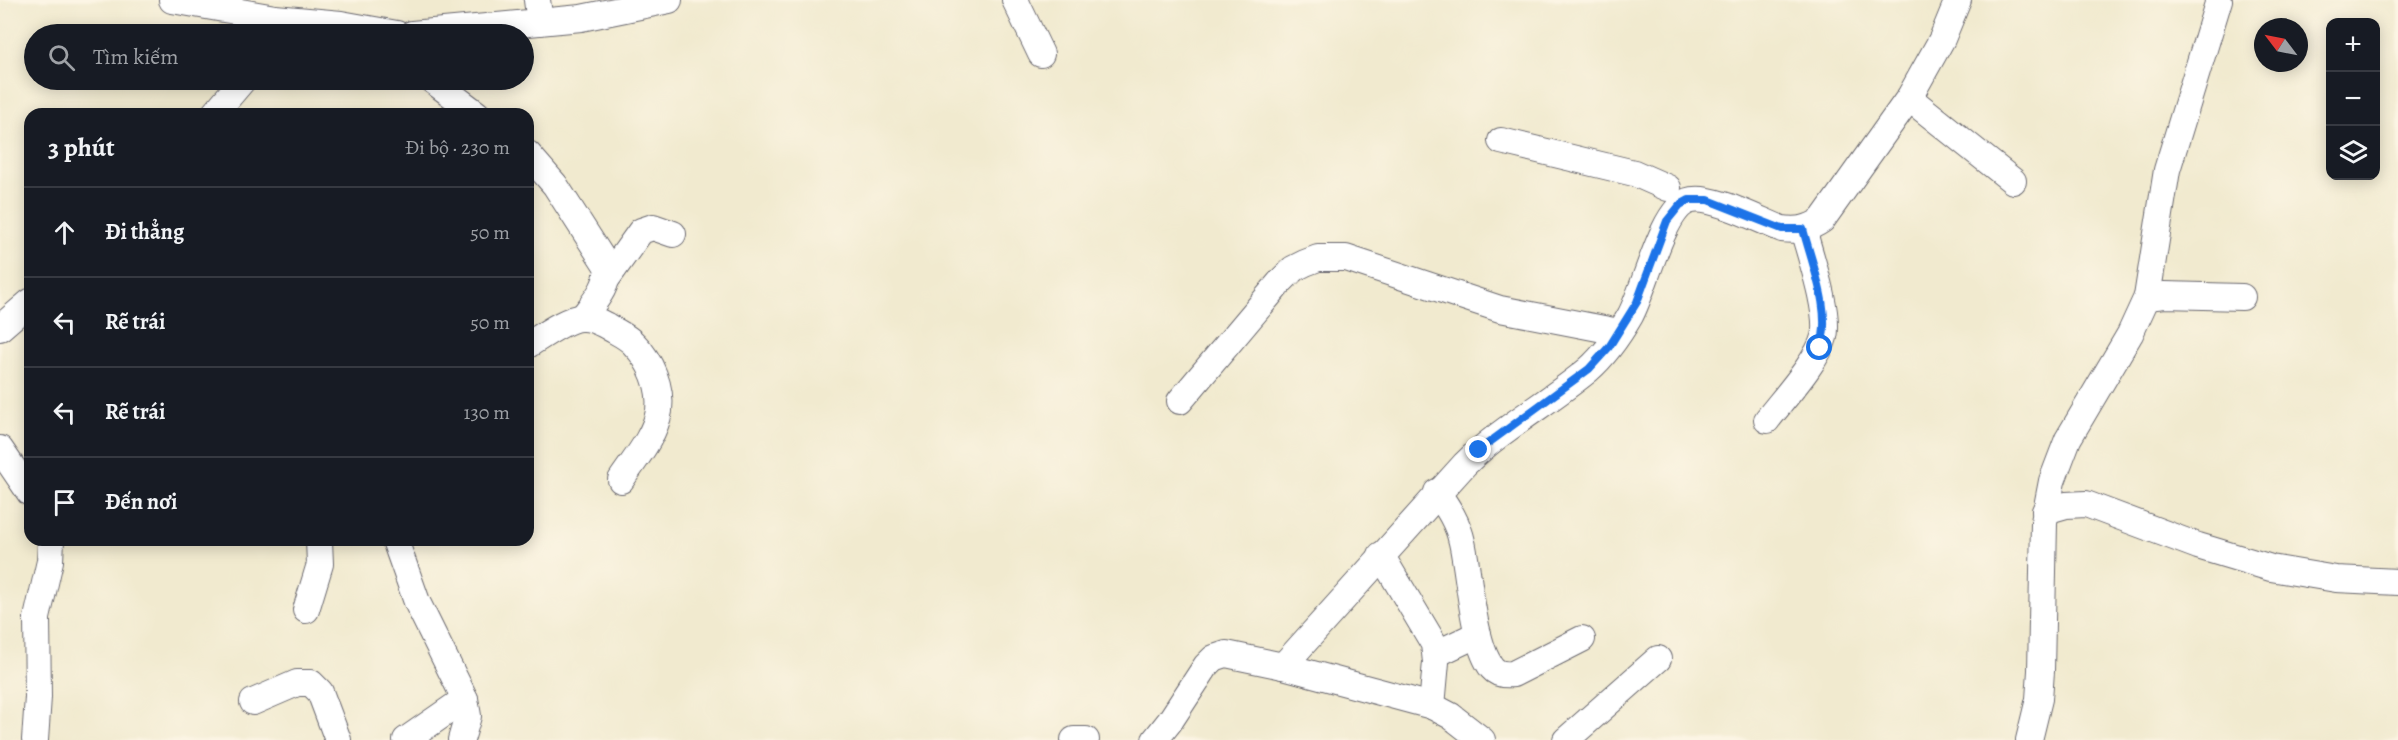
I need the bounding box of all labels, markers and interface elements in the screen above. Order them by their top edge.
north arrow [2254,18,2308,72]
map controls [2326,18,2380,180]
button: + [2326,18,2380,72]
search box [24,24,534,90]
icon: search [45,41,78,74]
text: Tìm kiếm [93,42,179,72]
button: − [2326,72,2380,126]
button: layers [2326,126,2380,180]
text: 3 phút [48,130,115,165]
text: Đi bộ · 230 m [405,134,510,161]
icon: ahead [48,216,81,249]
text: Đi thẳng [105,217,184,247]
text: 50 m [470,219,510,246]
icon: left [48,306,81,339]
text: Rẽ trái [105,307,166,337]
text: 50 m [470,309,510,336]
route start [1806,334,1832,360]
icon: left [48,396,81,429]
text: Rẽ trái [105,397,166,427]
text: 130 m [464,399,510,426]
route end [1465,436,1491,462]
icon: arrive [48,486,81,519]
text: Đến nơi [105,487,177,517]

